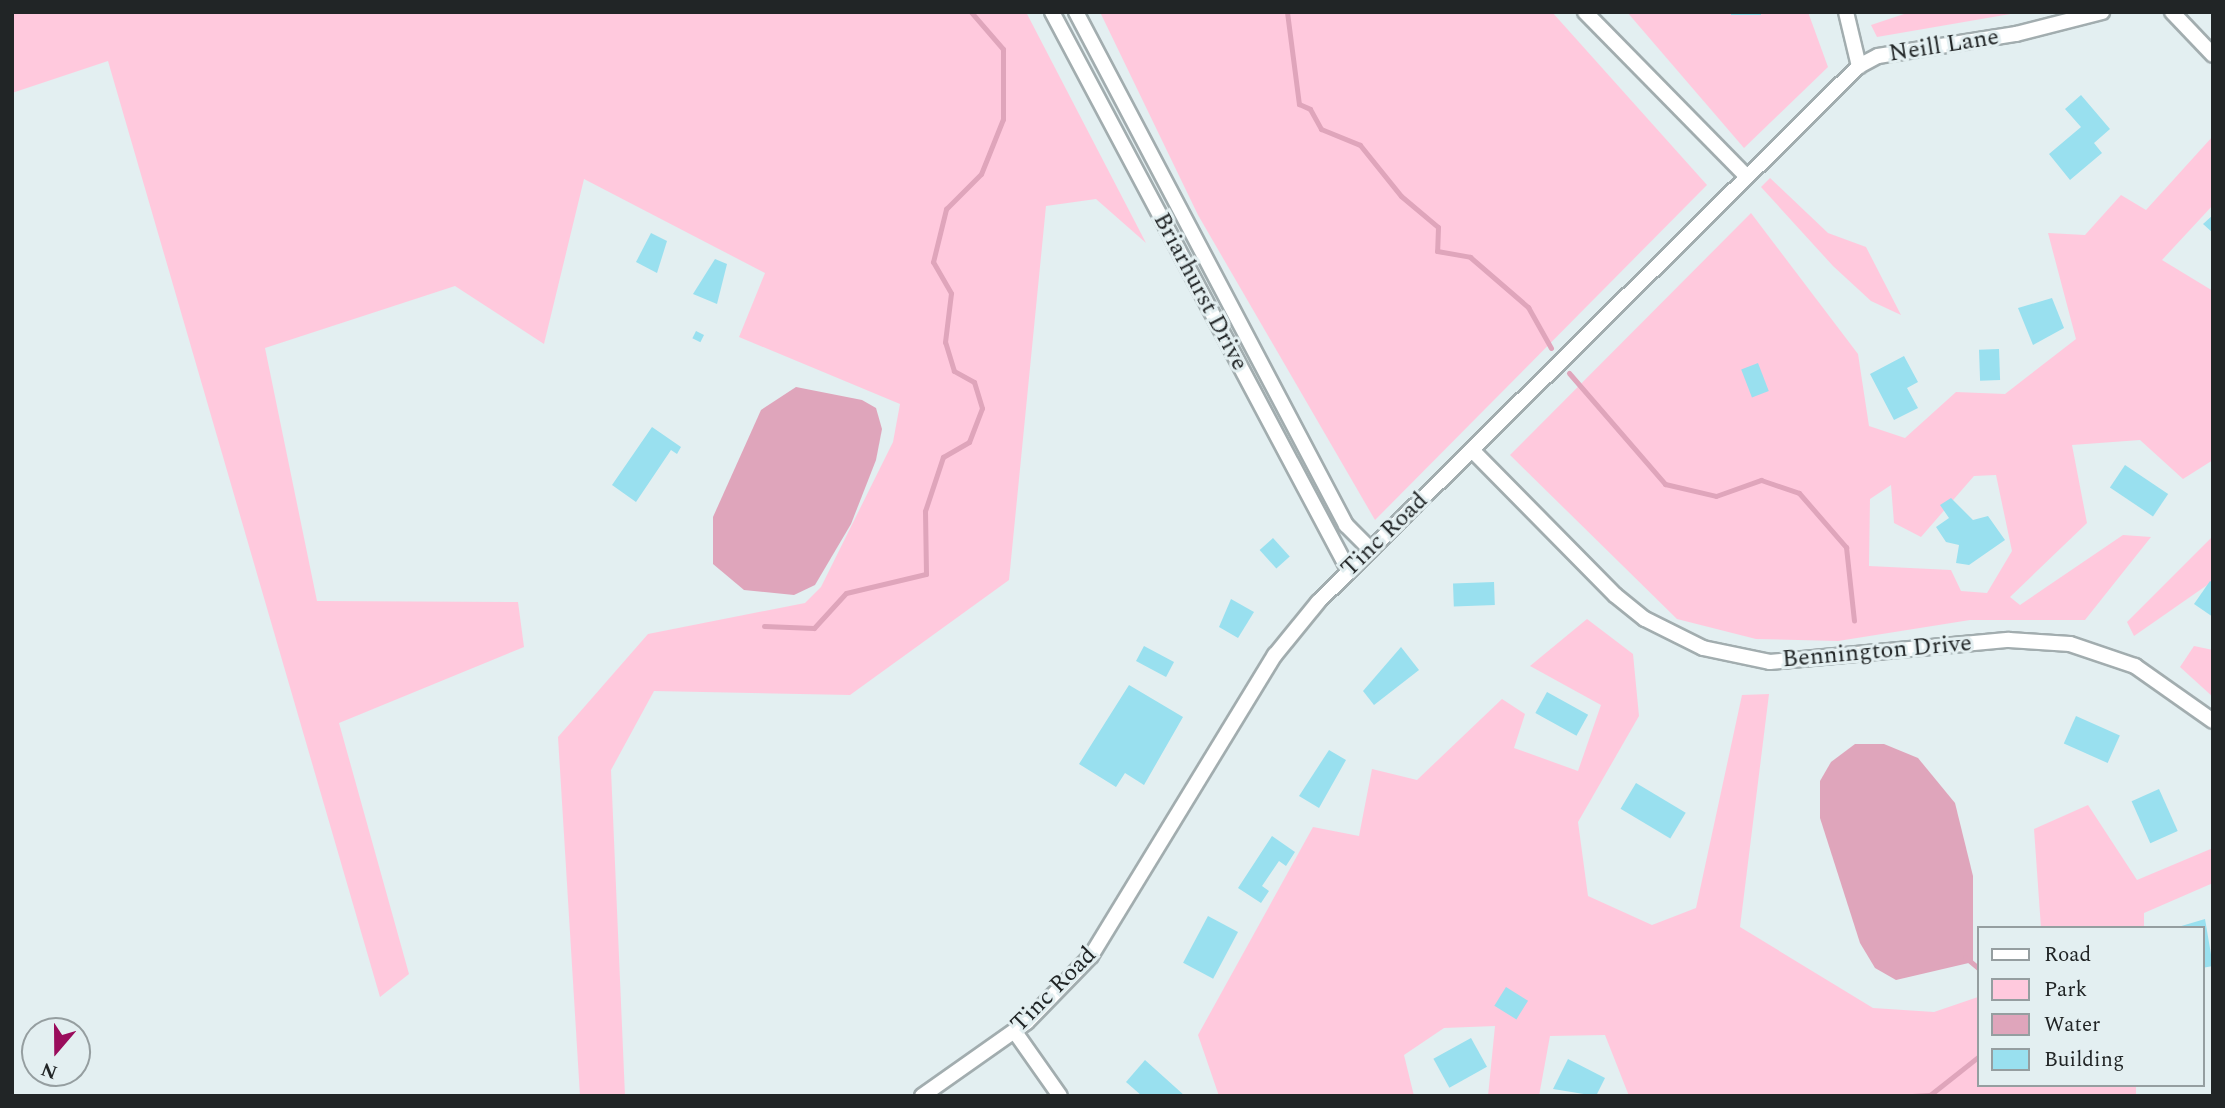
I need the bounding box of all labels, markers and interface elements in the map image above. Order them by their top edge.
street label: Neill Lane [1887,23,2001,69]
street label: Briarhurst Drive [1146,208,1254,376]
street label: Tinc Road [1336,487,1434,583]
street label: Bennington Drive [1781,629,1973,675]
legend [1976,926,2204,1087]
text: Road [2044,939,2091,971]
street label: Tinc Road [1005,941,1103,1039]
text: Park [2044,974,2087,1006]
text: Water [2044,1009,2100,1041]
north arrow [21,1017,91,1087]
text: Building [2044,1044,2124,1076]
text: N [37,1054,62,1087]

